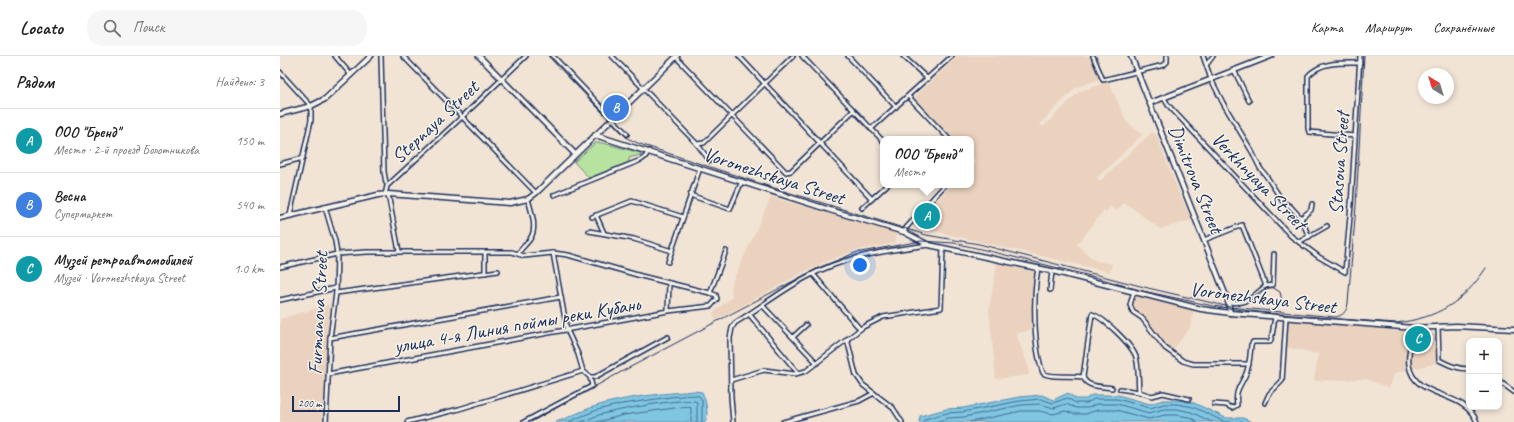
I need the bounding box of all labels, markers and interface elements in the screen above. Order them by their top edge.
search box [87,10,367,46]
text: Locato [20,16,63,40]
icon: search [101,17,123,39]
text: Поиск [133,18,165,37]
text: Карта [1311,19,1343,36]
text: Маршрут [1365,19,1411,36]
text: Сохранённые [1433,19,1494,36]
north arrow [1418,68,1454,104]
text: Рядом [16,72,54,93]
street label: Stepnaya Street [386,73,486,169]
text: Найдено: 3 [216,74,264,90]
pin: B [603,93,629,123]
street label: Stasova Street [1323,108,1355,215]
street label: Dimitrova Street [1163,121,1230,239]
text: ООО "Бренд" [54,123,120,142]
street label: Verkhnyaya Street [1206,127,1314,238]
text: A [26,133,32,149]
text: 150 m [236,133,264,149]
popup [880,136,974,188]
street label: Voronezhskaya Street [700,141,850,211]
text: Место · 2-й проезд Болотникова [54,142,199,158]
text: ООО "Бренд" [894,145,960,164]
text: Место [894,164,925,180]
text: Весна [54,187,86,206]
text: B [26,197,32,213]
text: 540 m [236,197,264,213]
pin: A [914,201,940,231]
text: Супермаркет [54,206,112,222]
street label: Furmanova Street [302,249,334,375]
text: Музей ретроавтомобилей [54,251,192,270]
your location [850,255,870,275]
text: C [26,261,32,277]
text: 1.0 km [234,261,264,277]
text: Музей · Voronezhskaya Street [54,270,185,286]
street label: Voronezhskaya Street [1189,277,1340,320]
street label: улица 4-я Линия поймы реки Кубань [391,291,643,359]
pin: C [1405,324,1431,354]
map controls [1466,338,1502,410]
button: + [1466,338,1502,374]
button: − [1466,374,1502,410]
scale bar [292,394,400,413]
text: 200 m [298,396,322,410]

